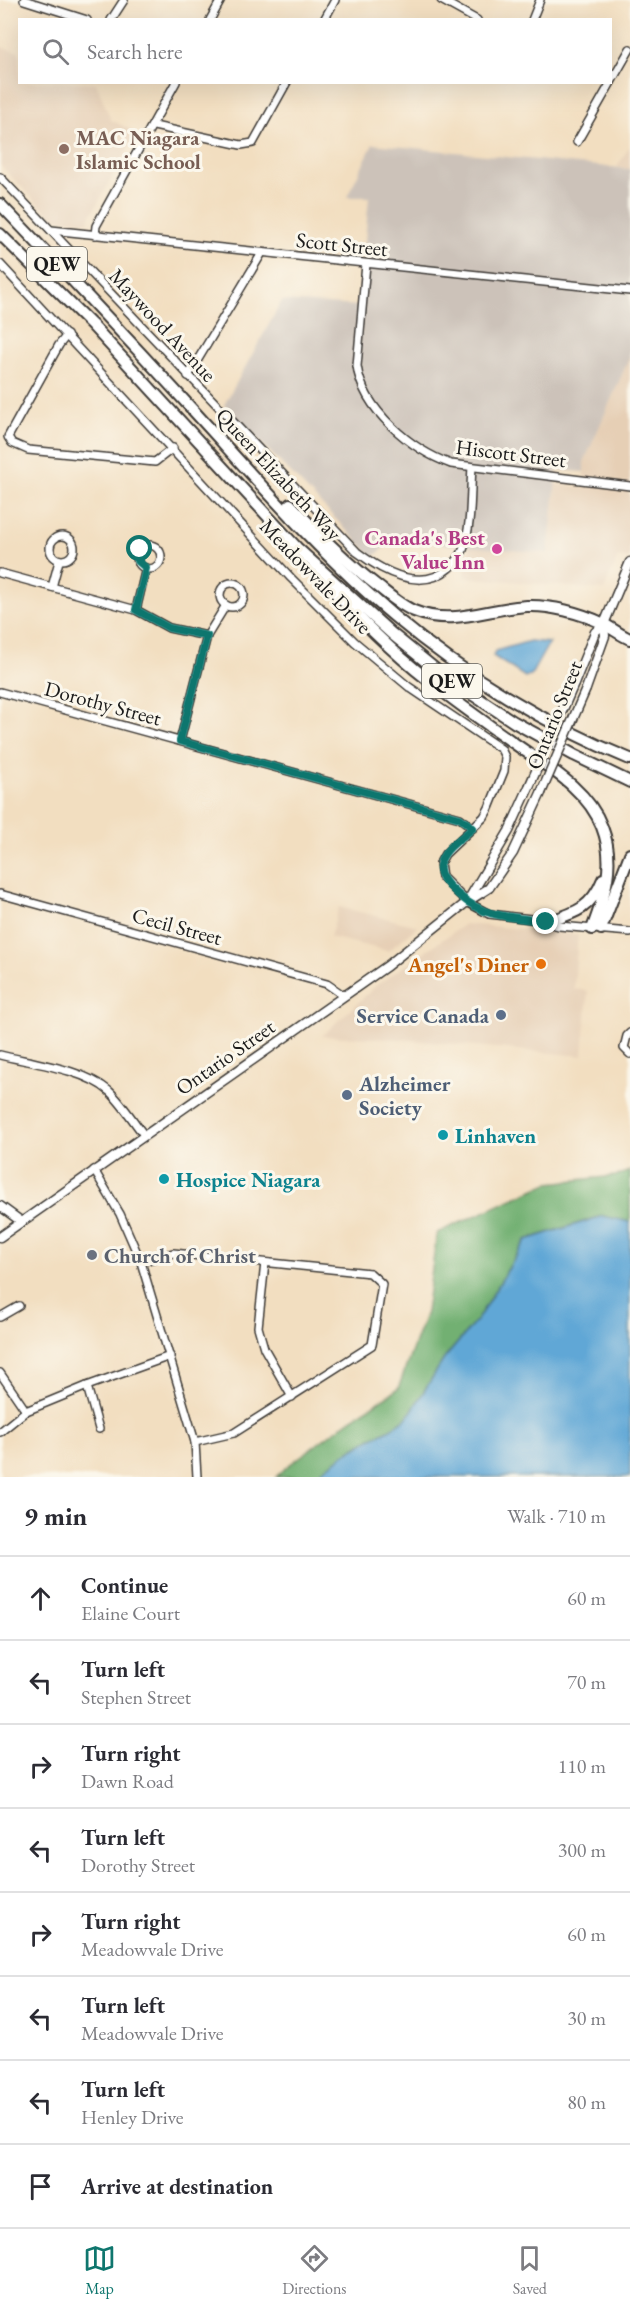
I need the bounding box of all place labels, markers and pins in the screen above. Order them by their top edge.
place label: MAC Niagara Islamic School [76,124,201,175]
marker: MAC Niagara Islamic School [57,142,71,156]
place label: Canada's Best Value Inn [364,524,485,575]
marker: Canada's Best Value Inn [490,542,504,556]
place label: Angel's Diner [407,951,529,978]
marker: Angel's Diner [534,957,548,971]
place label: Service Canada [357,1002,490,1029]
marker: Service Canada [494,1008,508,1022]
place label: Alzheimer Society [358,1070,451,1121]
marker: Alzheimer Society [340,1088,354,1102]
place label: Linhaven [455,1122,536,1149]
marker: Linhaven [436,1128,450,1142]
place label: Hospice Niagara [176,1166,321,1193]
marker: Hospice Niagara [157,1172,171,1186]
place label: Church of Christ [104,1242,256,1269]
marker: Church of Christ [85,1248,99,1262]

